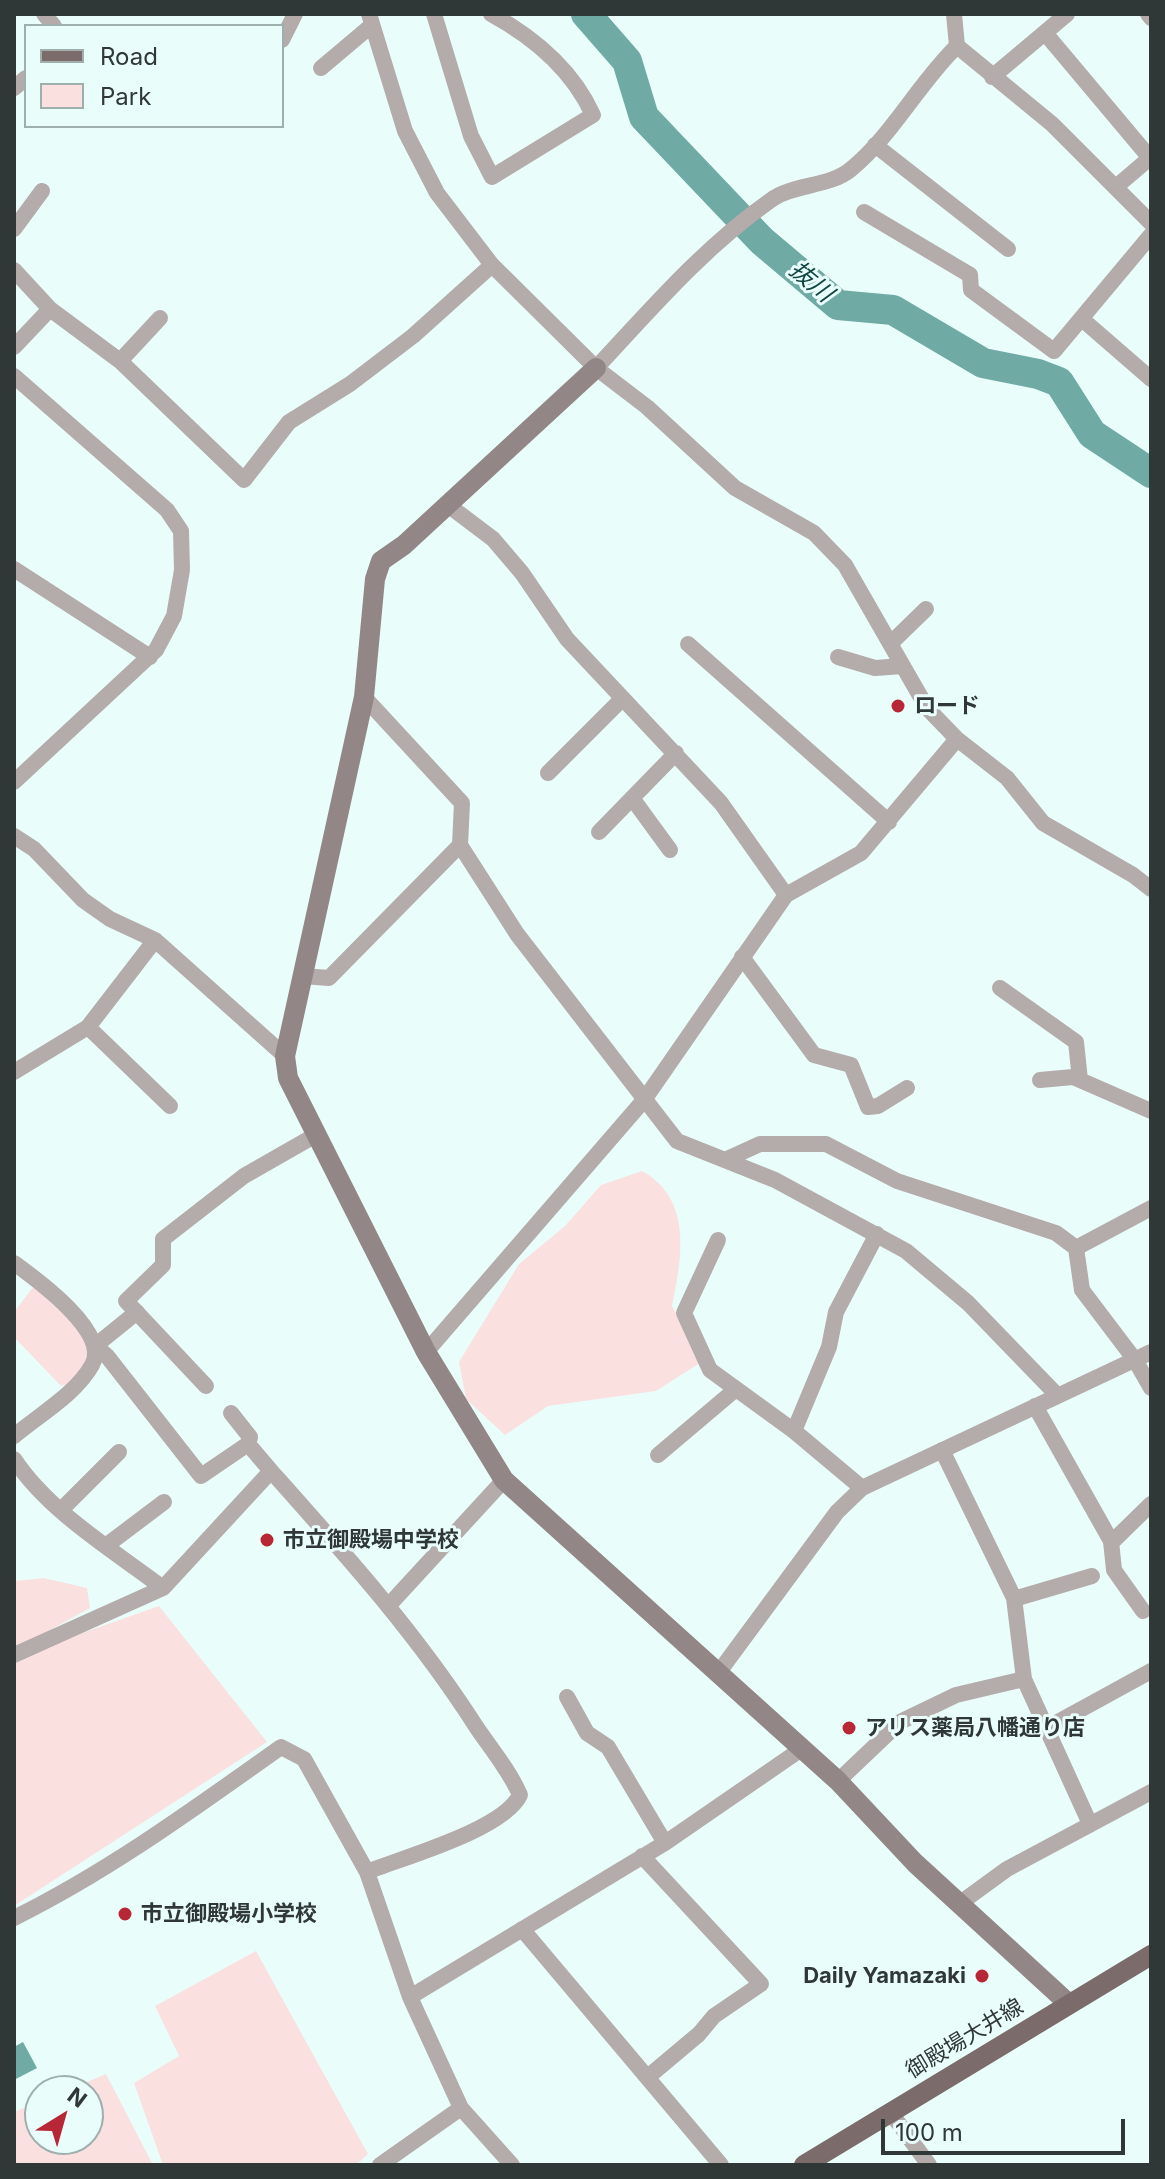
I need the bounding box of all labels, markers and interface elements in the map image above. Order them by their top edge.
legend [24,24,284,128]
text: Road [100,42,158,71]
text: Park [100,82,151,111]
water label: 抜川 [783,256,839,308]
place label: ロード [914,693,980,719]
marker: ロード [889,697,907,715]
place label: 市立御殿場中学校 [283,1527,459,1553]
marker: 市立御殿場中学校 [258,1531,276,1549]
place label: アリス薬局八幡通り店 [865,1715,1085,1741]
marker: アリス薬局八幡通り店 [840,1719,858,1737]
place label: 市立御殿場小学校 [141,1901,317,1927]
marker: 市立御殿場小学校 [116,1905,134,1923]
place label: Daily Yamazaki [803,1963,966,1989]
marker: Daily Yamazaki [973,1967,991,1985]
street label: 御殿場大井線 [902,1994,1028,2084]
north arrow [24,2075,104,2155]
text: N [63,2082,92,2113]
scale bar [885,2103,1129,2153]
text: 100 m [895,2118,963,2147]

